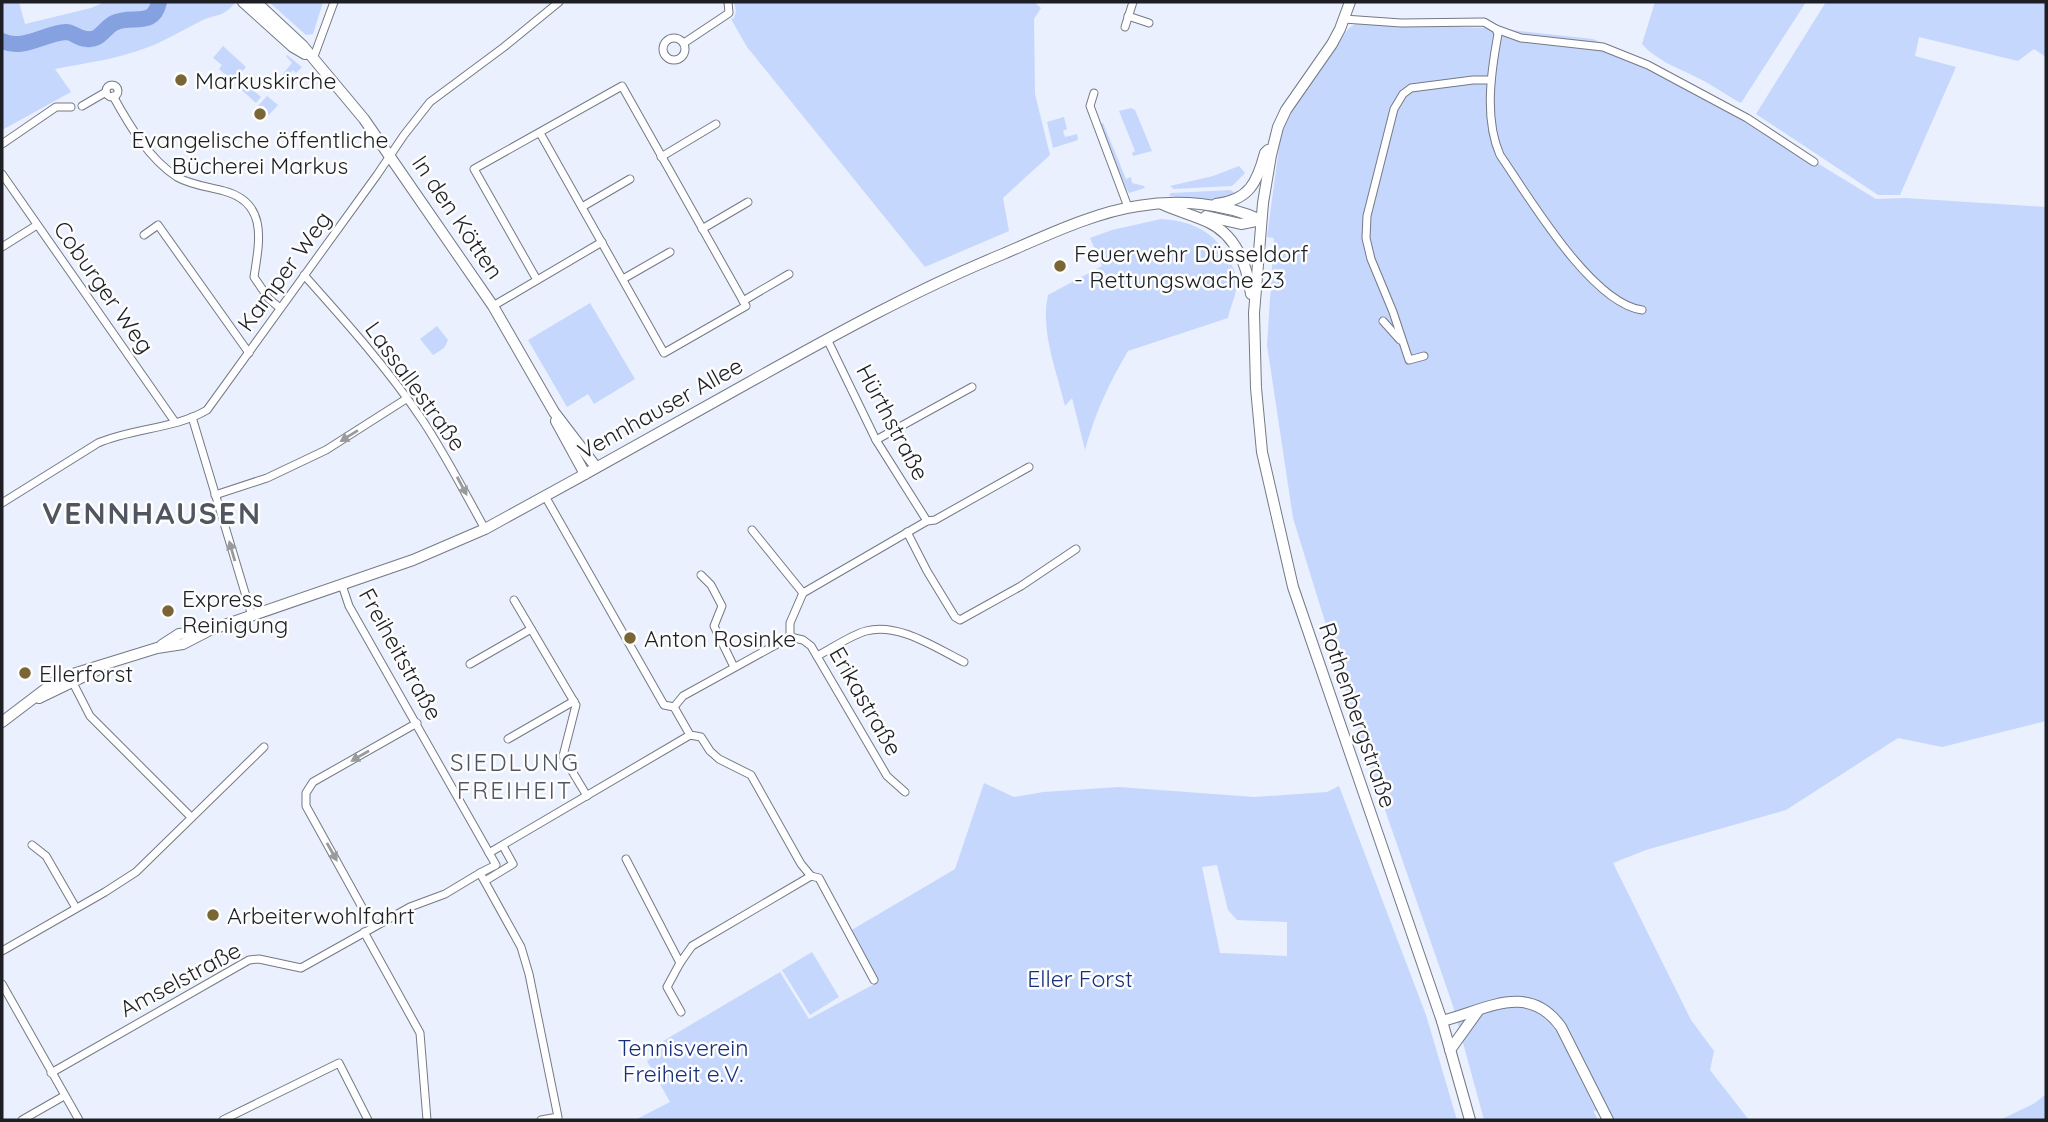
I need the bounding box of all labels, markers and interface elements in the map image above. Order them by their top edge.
place label: Markuskirche [195,66,336,95]
marker: Markuskirche [173,72,189,88]
marker: Evangelische öffentliche Bücherei Markus [252,106,268,122]
place label: Evangelische öffentliche Bücherei Markus [132,125,388,180]
street label: In den Kötten [406,150,510,284]
street label: Kamper Weg [231,205,337,337]
street label: Coburger Weg [48,215,160,359]
place label: Feuerwehr Düsseldorf - Rettungswache 23 [1074,239,1308,294]
marker: Feuerwehr Düsseldorf - Rettungswache 23 [1052,258,1068,274]
street label: Lassallestraße [359,315,473,457]
street label: Vennhauser Allee [572,351,748,465]
street label: Hürthstraße [850,359,936,485]
one-way arrow [340,430,359,443]
one-way arrow [456,476,467,496]
district label: VENNHAUSEN [42,494,262,532]
one-way arrow [226,540,236,561]
street label: Freiheitstraße [353,583,449,725]
place label: Express Reinigung [182,584,288,639]
marker: Express Reinigung [160,603,176,619]
street label: Rothenbergstraße [1313,619,1403,811]
place label: Anton Rosinke [644,624,796,653]
marker: Anton Rosinke [622,630,638,646]
street label: Erikastraße [823,641,909,761]
place label: Ellerforst [39,659,133,688]
marker: Ellerforst [17,665,33,681]
district label: SIEDLUNG FREIHEIT [450,747,580,805]
one-way arrow [351,749,370,762]
one-way arrow [326,842,338,862]
place label: Arbeiterwohlfahrt [227,901,415,930]
marker: Arbeiterwohlfahrt [205,907,221,923]
street label: Amselstraße [114,935,246,1023]
park label: Eller Forst [1027,964,1133,993]
park label: Tennisverein Freiheit e.V. [617,1033,749,1088]

